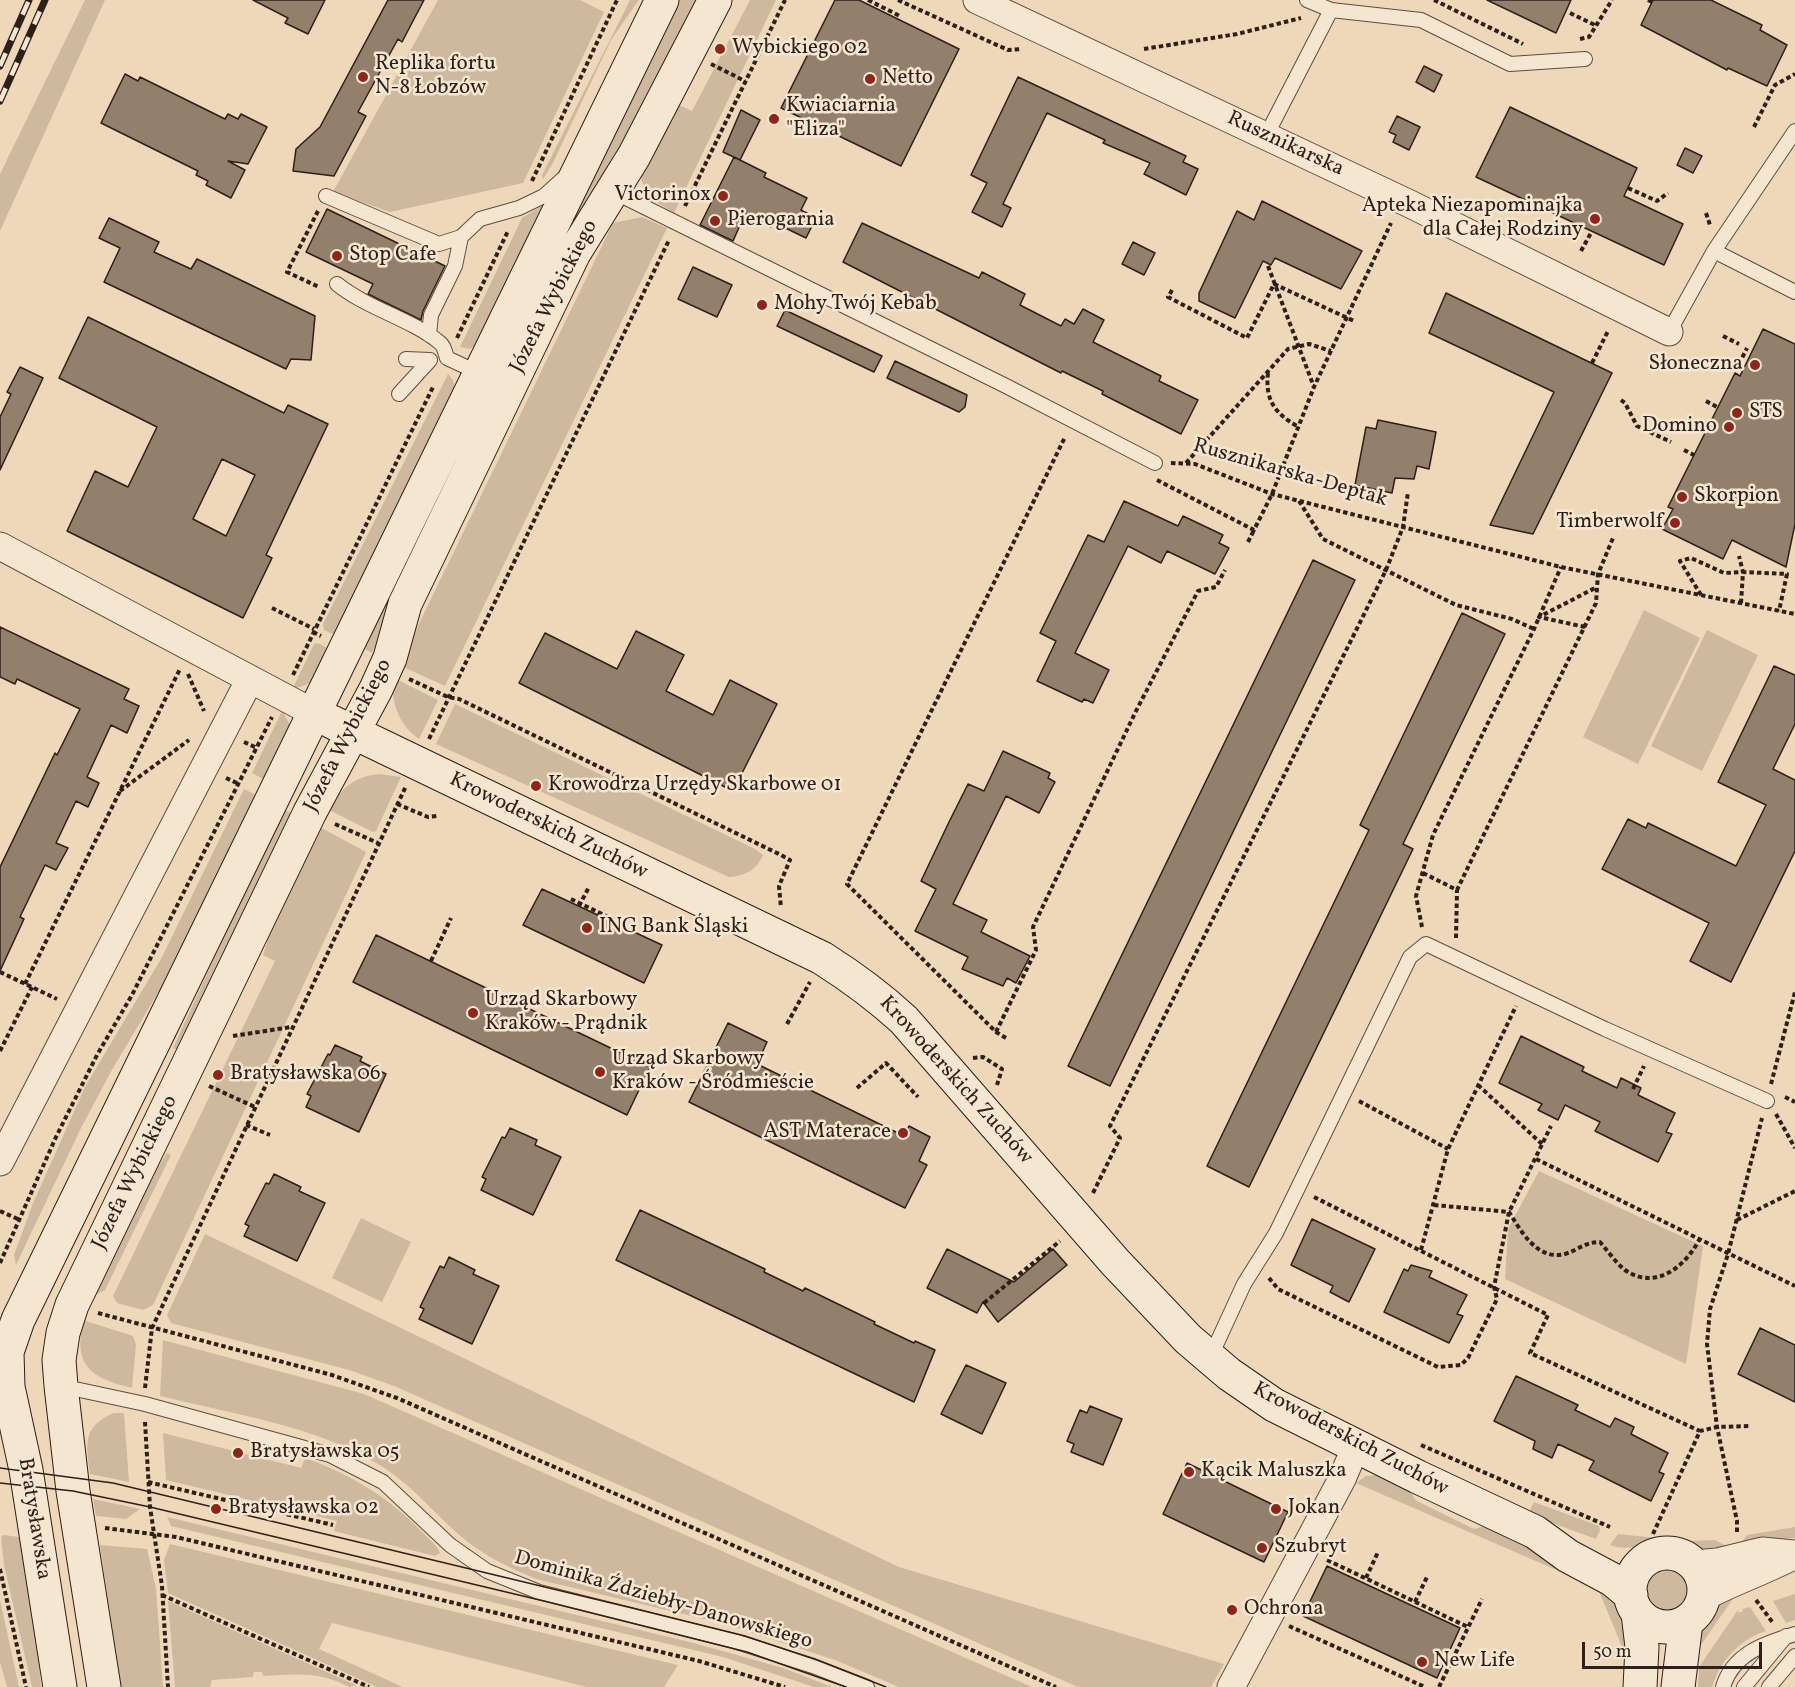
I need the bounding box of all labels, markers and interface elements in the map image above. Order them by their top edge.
place label: Wybickiego 02 [732,36,868,62]
marker: Wybickiego 02 [713,42,727,56]
place label: Replika fortu N-8 Łobzów [375,52,496,102]
place label: Netto [882,66,933,92]
marker: Replika fortu N-8 Łobzów [356,70,370,84]
marker: Netto [863,72,877,86]
place label: Kwiaciarnia "Eliza" [786,94,896,144]
street label: Rusznikarska [1223,107,1347,183]
marker: Kwiaciarnia "Eliza" [767,112,781,126]
place label: Victorinox [614,183,711,209]
marker: Victorinox [716,189,730,203]
place label: Apteka Niezapominajka dla Całej Rodziny [1362,194,1583,244]
place label: Pierogarnia [727,208,835,234]
marker: Apteka Niezapominajka dla Całej Rodziny [1588,212,1602,226]
marker: Pierogarnia [708,214,722,228]
street label: Józefa Wybickiego [506,216,604,378]
place label: Stop Cafe [349,243,436,269]
marker: Stop Cafe [330,249,344,263]
place label: Mohy Twój Kebab [774,292,937,318]
marker: Mohy Twój Kebab [755,298,769,312]
place label: Słoneczna [1649,352,1743,378]
marker: Słoneczna [1748,358,1762,372]
place label: STS [1749,400,1783,426]
marker: STS [1730,406,1744,420]
place label: Domino [1642,414,1717,440]
marker: Domino [1722,420,1736,434]
street label: Rusznikarska-Deptak [1190,434,1390,514]
place label: Skorpion [1694,484,1779,510]
marker: Skorpion [1675,490,1689,504]
place label: Timberwolf [1556,510,1663,536]
marker: Timberwolf [1668,516,1682,530]
street label: Józefa Wybickiego [300,655,398,817]
street label: Krowoderskich Zuchów [445,768,651,886]
place label: Krowodrza Urzędy Skarbowe 01 [548,773,842,799]
marker: Krowodrza Urzędy Skarbowe 01 [529,779,543,793]
place label: ING Bank Śląski [599,915,748,941]
marker: ING Bank Śląski [580,921,594,935]
place label: Urząd Skarbowy Kraków - Prądnik [485,988,648,1038]
street label: Krowoderskich Zuchów [873,992,1037,1170]
marker: Urząd Skarbowy Kraków - Prądnik [466,1006,480,1020]
place label: Urząd Skarbowy Kraków - Śródmieście [612,1047,814,1097]
place label: Bratysławska 06 [230,1062,381,1088]
marker: Urząd Skarbowy Kraków - Śródmieście [593,1065,607,1079]
marker: Bratysławska 06 [211,1068,225,1082]
street label: Józefa Wybickiego [88,1092,184,1254]
place label: AST Materace [764,1120,891,1146]
marker: AST Materace [896,1126,910,1140]
street label: Krowoderskich Zuchów [1248,1378,1452,1502]
place label: Bratysławska 05 [250,1440,400,1466]
marker: Bratysławska 05 [231,1446,245,1460]
street label: Bratysławska [11,1456,55,1582]
place label: Kącik Maluszka [1201,1459,1347,1485]
marker: Kącik Maluszka [1182,1465,1196,1479]
place label: Bratysławska 02 [228,1496,379,1522]
place label: Jokan [1288,1496,1340,1522]
marker: Bratysławska 02 [209,1502,223,1516]
marker: Jokan [1269,1502,1283,1516]
place label: Szubryt [1274,1535,1347,1561]
marker: Szubryt [1255,1541,1269,1555]
street label: Dominika Ździebły-Danowskiego [511,1546,815,1656]
place label: Ochrona [1244,1597,1324,1623]
marker: Ochrona [1225,1603,1239,1617]
scale bar [1585,1630,1765,1668]
text: 50 m [1593,1640,1632,1665]
place label: New Life [1434,1649,1515,1675]
marker: New Life [1415,1655,1429,1669]

